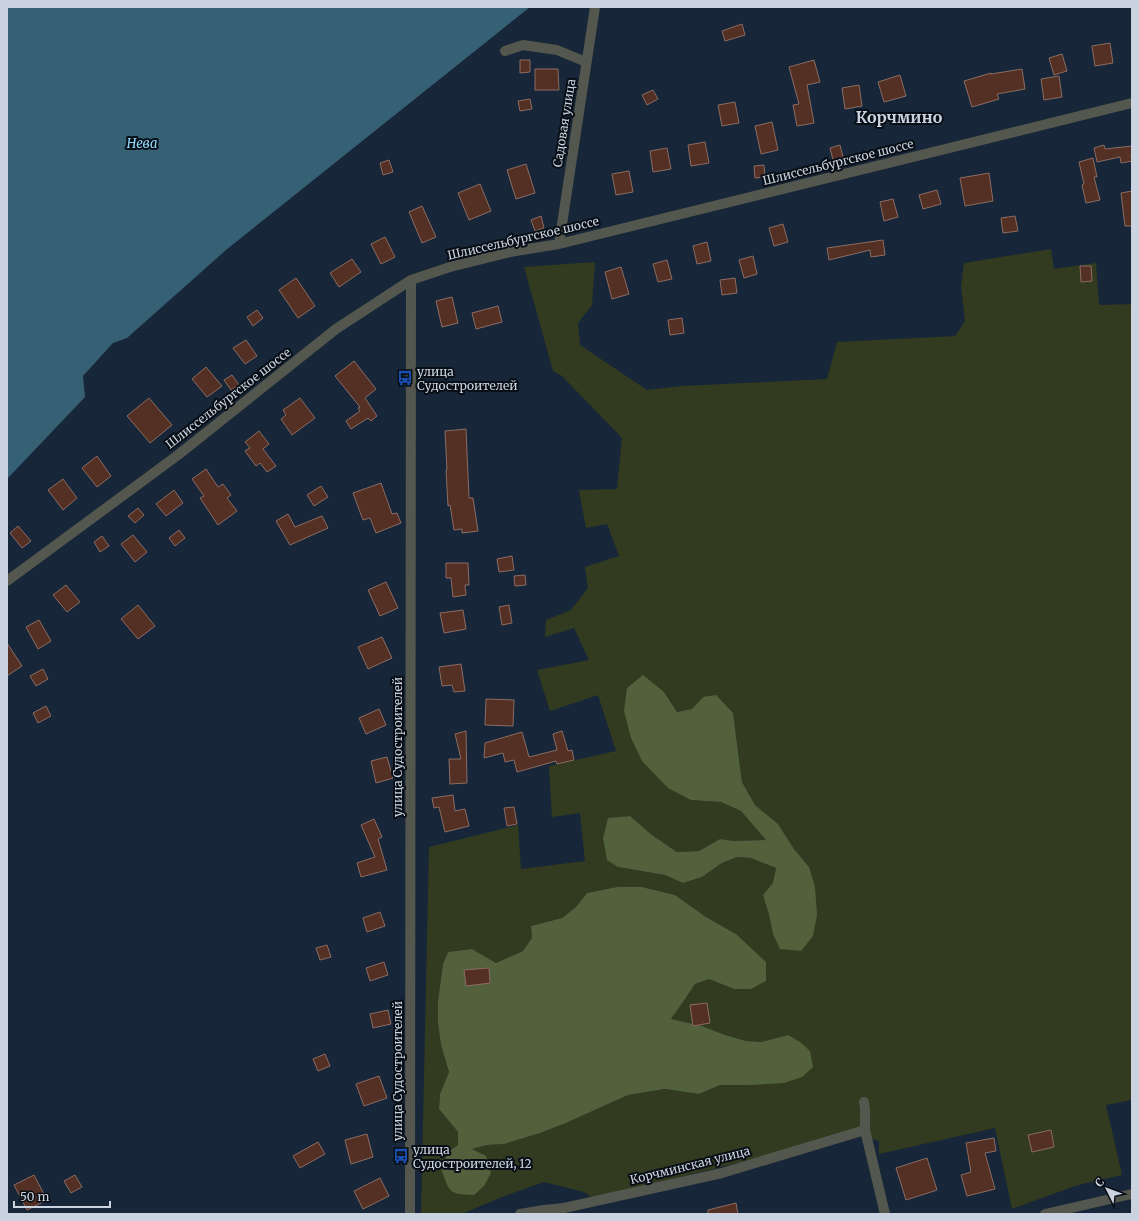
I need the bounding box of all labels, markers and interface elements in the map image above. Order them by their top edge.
street label: Садовая улица [550,77,578,168]
district label: Корчмино [856,107,943,127]
water label: Нева [127,135,157,152]
street label: Шлиссельбургское шоссе [761,136,915,188]
street label: Шлиссельбургское шоссе [446,213,600,263]
street label: Шлиссельбургское шоссе [162,344,294,452]
place label: улица Судостроителей [417,364,517,393]
bus stop icon: улица Судостроителей [396,369,414,387]
street label: улица Судостроителей [390,677,405,817]
street label: улица Судостроителей [390,1001,405,1141]
place label: улица Судостроителей, 12 [413,1142,532,1171]
street label: Корчминская улица [628,1143,752,1187]
bus stop icon: улица Судостроителей, 12 [392,1147,410,1165]
north arrow [1087,1169,1127,1209]
text: С [1092,1175,1107,1190]
scale bar [14,1183,110,1209]
text: 50 m [20,1189,49,1204]

